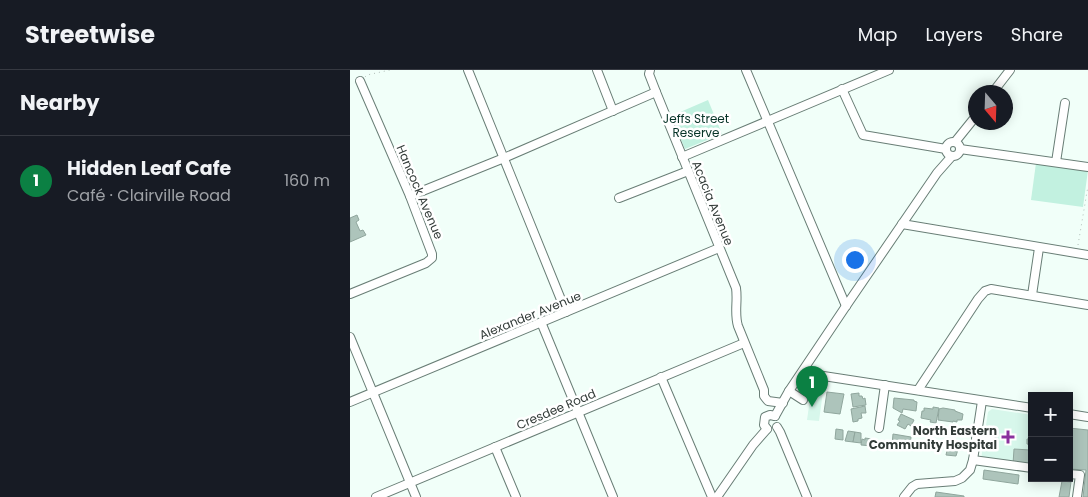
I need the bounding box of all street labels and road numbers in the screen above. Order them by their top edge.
street label: Hancock Avenue [392,142,448,242]
street label: Acacia Avenue [688,158,738,248]
street label: Alexander Avenue [477,287,583,343]
street label: Cresdee Road [514,385,598,433]

